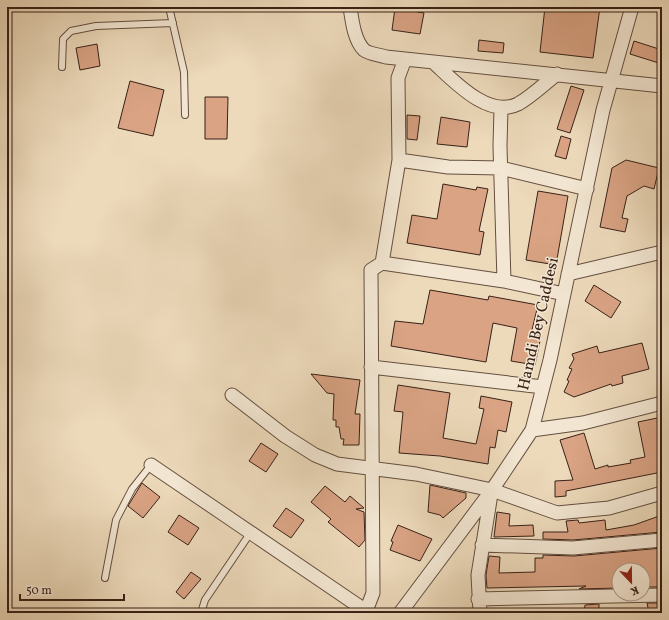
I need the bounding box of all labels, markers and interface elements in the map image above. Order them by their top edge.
street label: Hamdi Bey Caddesi [513,255,565,393]
north arrow [611,562,651,602]
scale bar [20,576,124,602]
text: K [628,581,641,598]
text: 50 m [26,583,52,599]

